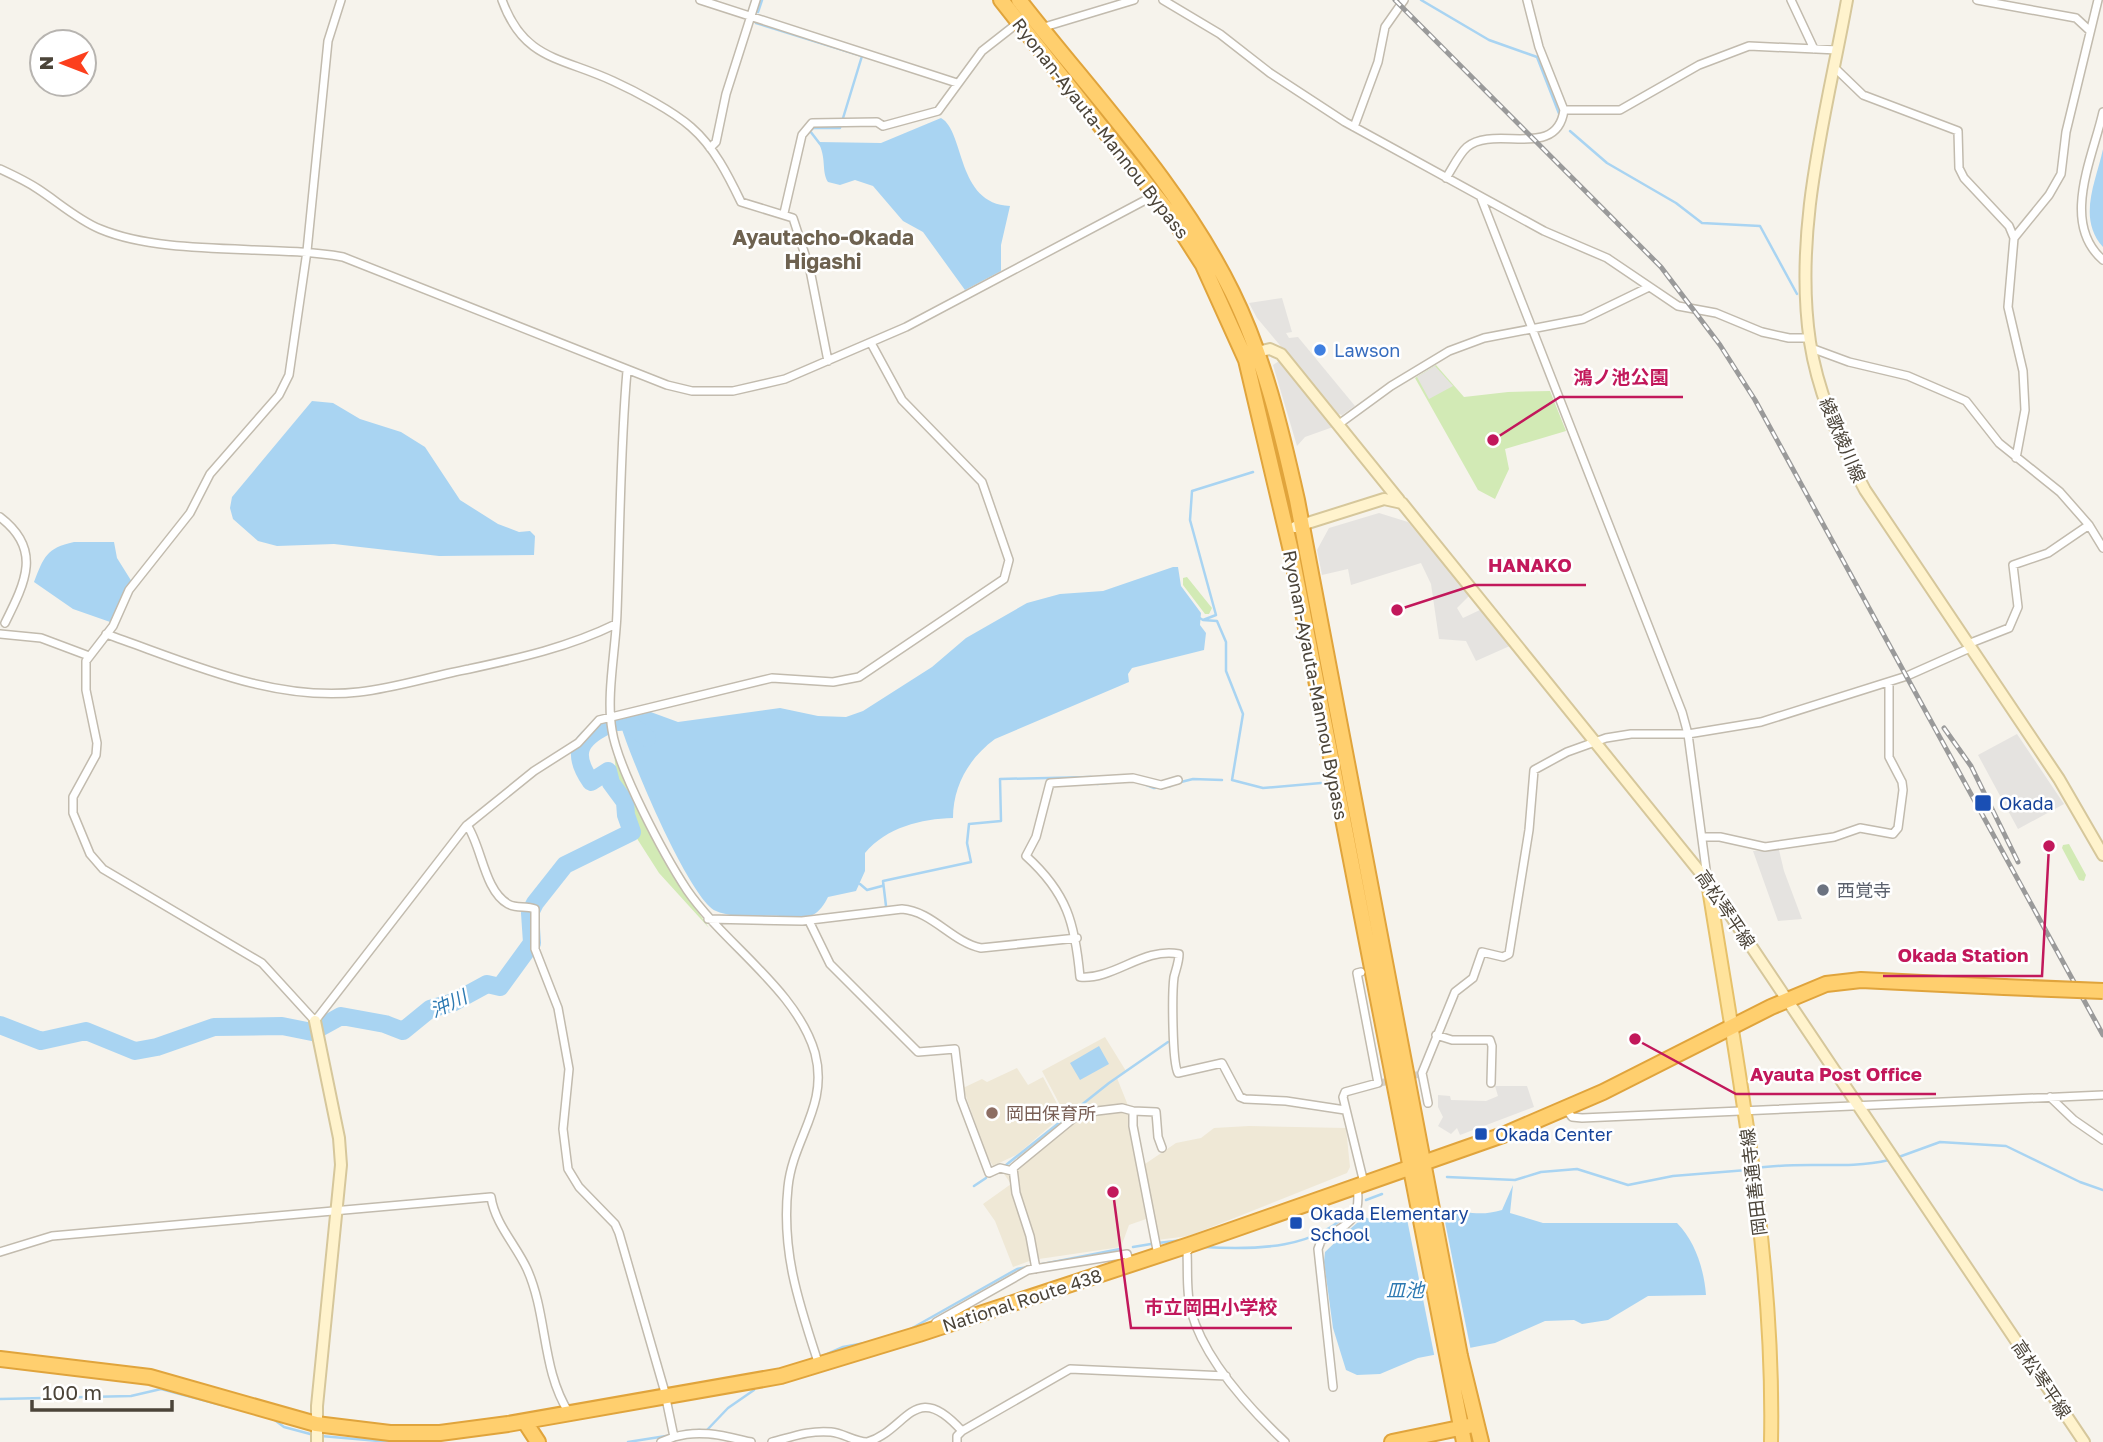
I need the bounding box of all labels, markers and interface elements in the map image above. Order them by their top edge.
street label: Ryonan-Ayauta-Mannou Bypass [1008,13,1194,243]
north arrow [28,28,98,98]
text: N [34,56,57,70]
district label: Ayautacho-Okada Higashi [732,224,914,274]
place label: Lawson [1334,339,1400,361]
marker: Lawson [1312,342,1328,358]
callout: 鴻ノ池公園 [1560,357,1683,397]
text: 鴻ノ池公園 [1573,365,1669,388]
street label: 綾歌綾川線 [1815,394,1871,486]
callout: HANAKO [1474,545,1586,585]
street label: Ryonan-Ayauta-Mannou Bypass [1279,548,1353,822]
text: HANAKO [1488,553,1572,576]
place label: Okada [1999,792,2054,814]
marker: Okada [1973,793,1993,813]
street label: 高松琴平線 [1692,866,1760,952]
place label: 西覚寺 [1837,879,1891,901]
marker: 西覚寺 [1815,882,1831,898]
callout: Okada Station [1883,936,2042,976]
text: Okada Station [1898,943,2028,966]
water label: 沖川 [426,984,472,1021]
callout: Ayauta Post Office [1736,1054,1936,1094]
text: Ayauta Post Office [1750,1062,1922,1085]
place label: 岡田保育所 [1006,1102,1096,1124]
marker: 岡田保育所 [984,1105,1000,1121]
place label: Okada Center [1495,1123,1612,1145]
marker: Okada Center [1473,1126,1489,1142]
street label: 岡田善通寺線 [1736,1127,1770,1237]
place label: Okada Elementary School [1310,1202,1469,1245]
marker: Okada Elementary School [1288,1215,1304,1231]
street label: National Route 438 [939,1264,1105,1336]
water label: 皿池 [1386,1278,1426,1301]
callout: 市立岡田小学校 [1131,1288,1292,1328]
text: 市立岡田小学校 [1144,1295,1278,1318]
street label: 高松琴平線 [2008,1336,2076,1422]
scale bar [32,1368,172,1412]
text: 100 m [42,1379,102,1405]

